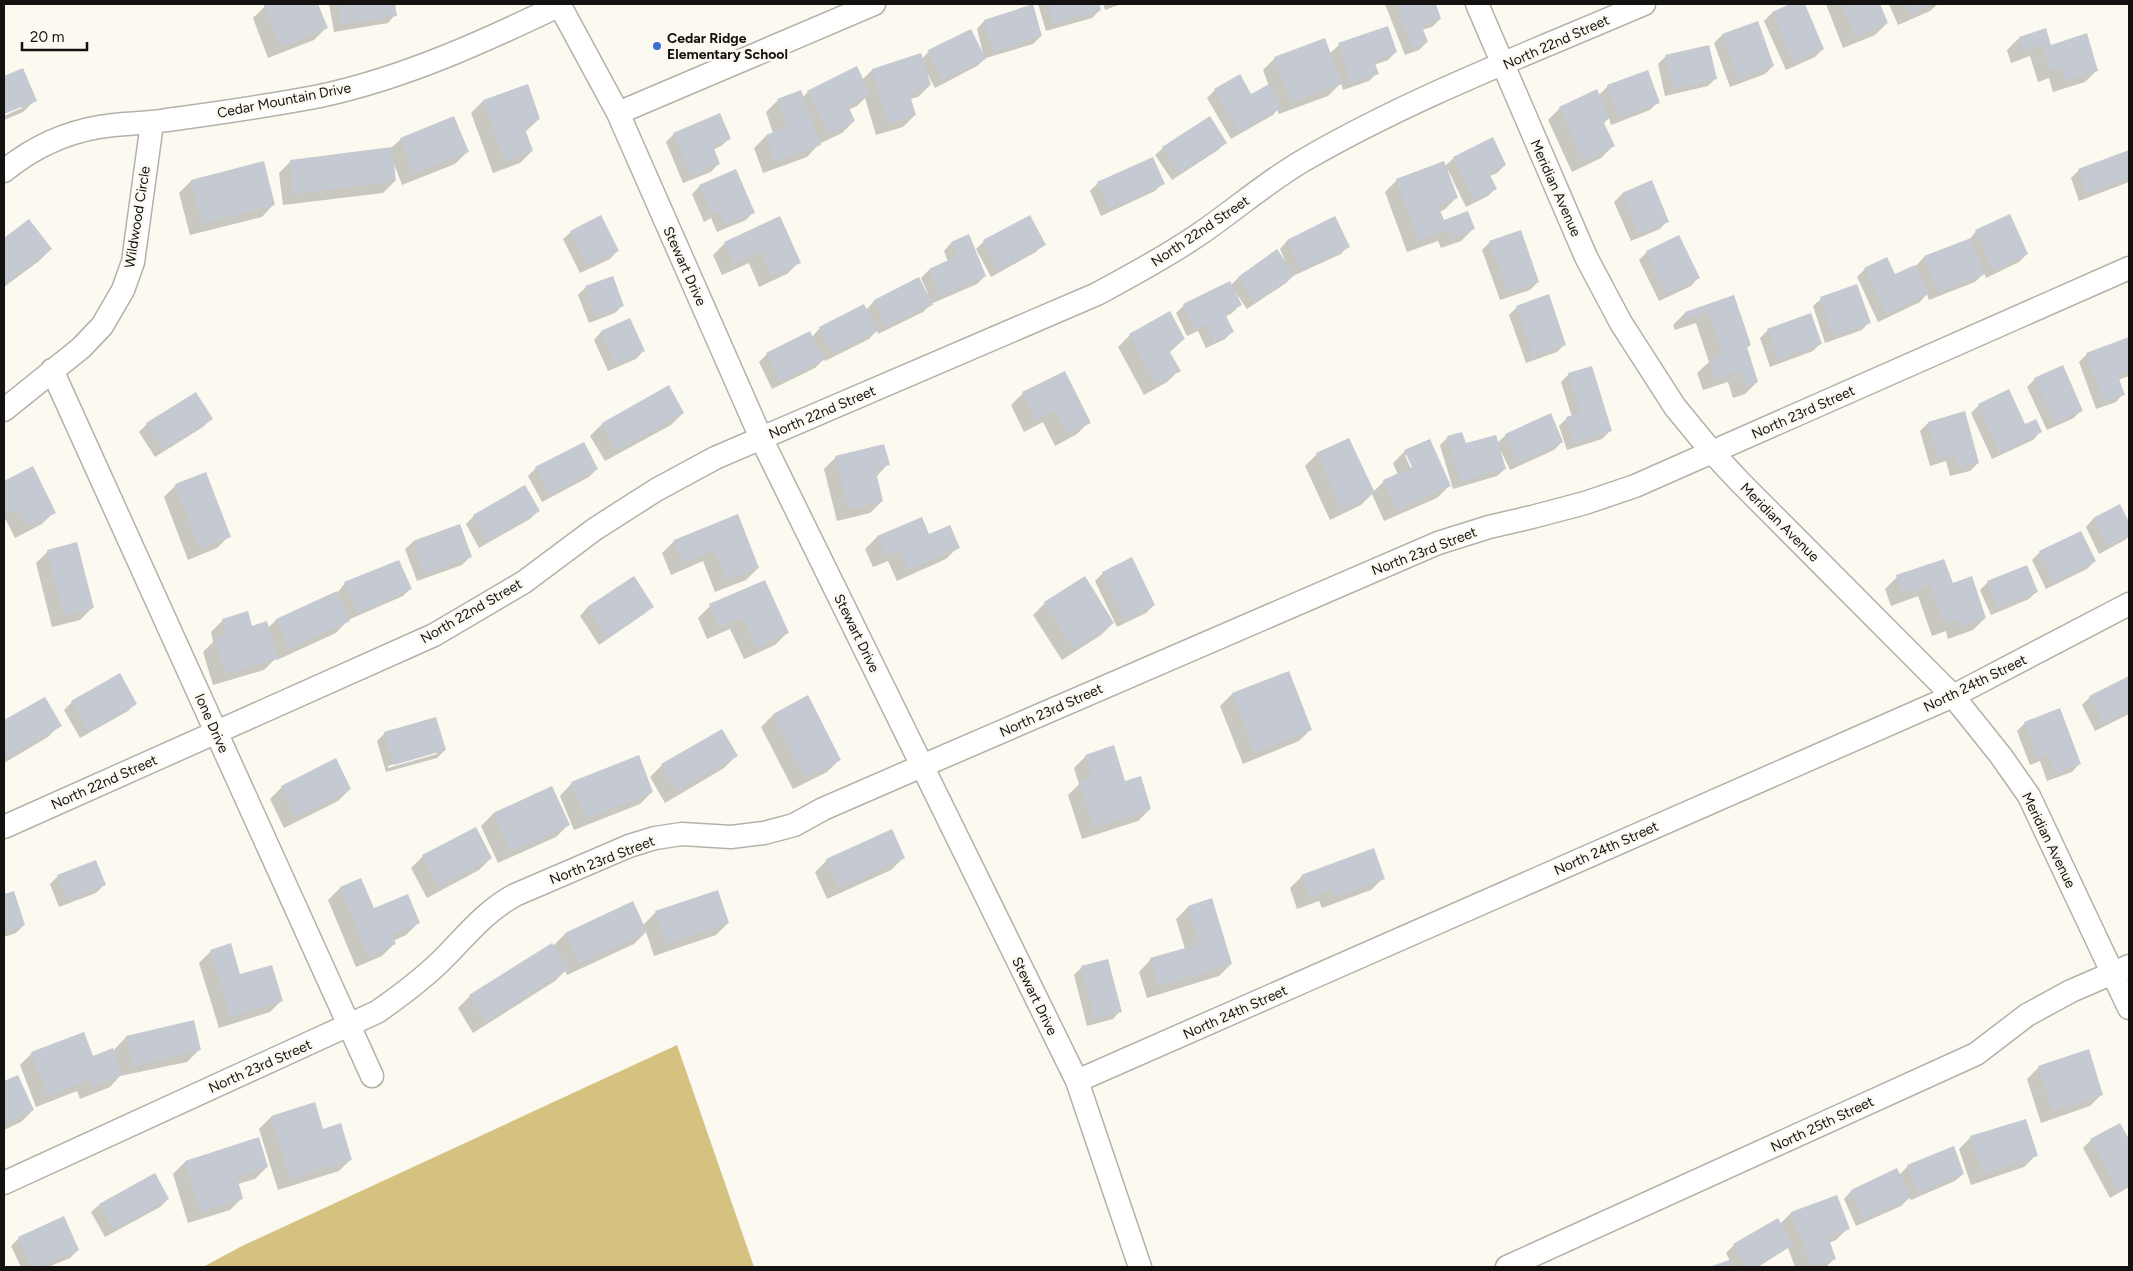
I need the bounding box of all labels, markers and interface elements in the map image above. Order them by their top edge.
street label: North 22nd Street [1500,11,1612,74]
scale bar [22,20,88,52]
text: 20 m [30,28,64,46]
place label: Cedar Ridge Elementary School [667,30,788,63]
marker: Cedar Ridge Elementary School [651,40,663,52]
street label: Cedar Mountain Drive [216,79,353,122]
street label: Meridian Avenue [1526,137,1585,240]
street label: Wildwood Circle [121,165,154,269]
street label: North 22nd Street [1148,192,1253,270]
street label: Stewart Drive [659,224,710,309]
street label: North 22nd Street [766,382,878,443]
street label: North 23rd Street [1749,382,1857,443]
street label: Meridian Avenue [1737,479,1823,566]
street label: North 23rd Street [1369,524,1479,579]
street label: North 22nd Street [417,575,525,647]
street label: Stewart Drive [830,591,883,676]
street label: North 24th Street [1921,651,2030,716]
street label: North 23rd Street [997,680,1105,741]
street label: Ione Drive [191,691,232,756]
street label: North 22nd Street [48,751,160,814]
street label: Meridian Avenue [2018,789,2079,891]
street label: North 24th Street [1551,818,1661,879]
street label: North 23rd Street [547,833,657,888]
street label: Stewart Drive [1008,954,1061,1039]
street label: North 24th Street [1180,982,1290,1043]
street label: North 23rd Street [206,1036,314,1097]
street label: North 25th Street [1768,1093,1877,1156]

